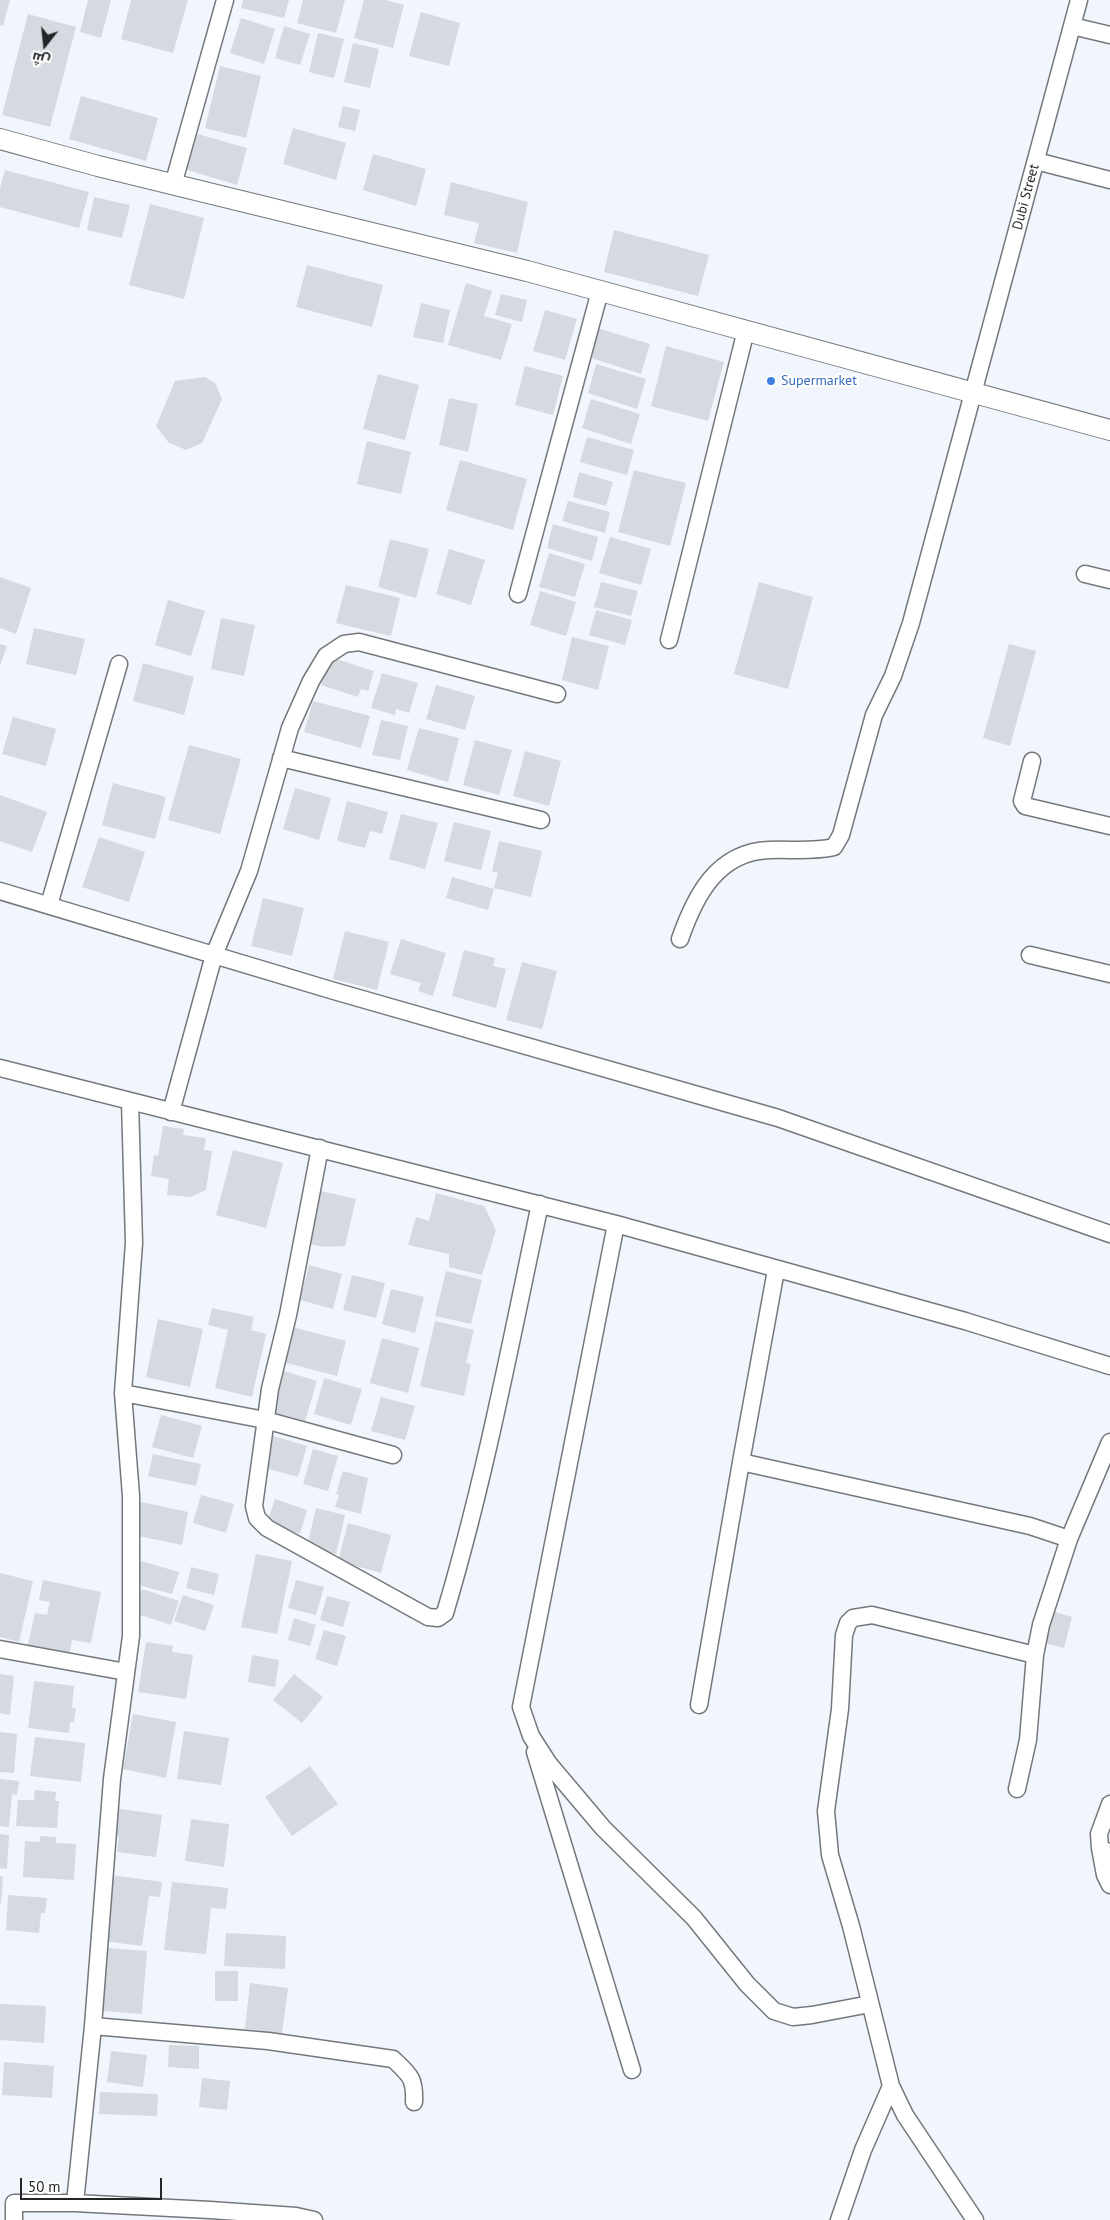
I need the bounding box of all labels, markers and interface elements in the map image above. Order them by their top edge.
north arrow [20,20,70,70]
text: ش [30,48,52,71]
street label: Dubi Street [1009,162,1043,232]
place label: Supermarket [781,373,857,389]
marker: Supermarket [765,375,777,387]
scale bar [22,2168,165,2200]
text: 50 m [28,2177,61,2196]

